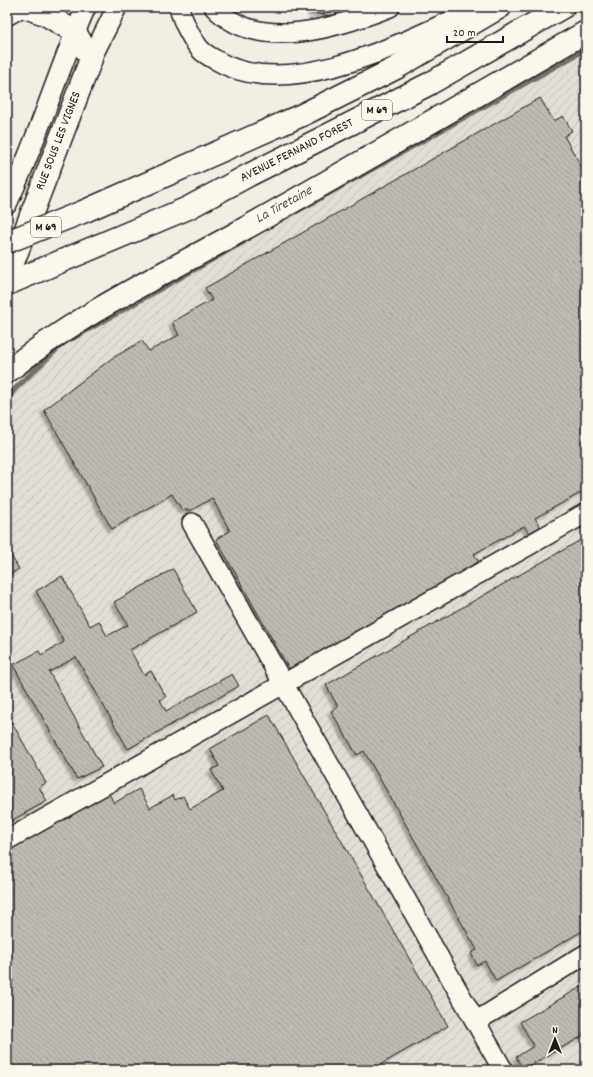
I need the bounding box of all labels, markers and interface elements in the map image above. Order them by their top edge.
scale bar [447,18,503,44]
text: 20 m [453,25,476,42]
street label: RUE SOUS LES VIGNES [31,89,87,193]
road number: M 69 [362,100,392,120]
street label: AVENUE FERNAND FOREST [237,114,357,188]
water label: La Tiretaine [252,181,317,229]
road number: M 69 [31,217,61,237]
north arrow [535,1019,575,1059]
text: N [552,1023,558,1039]

